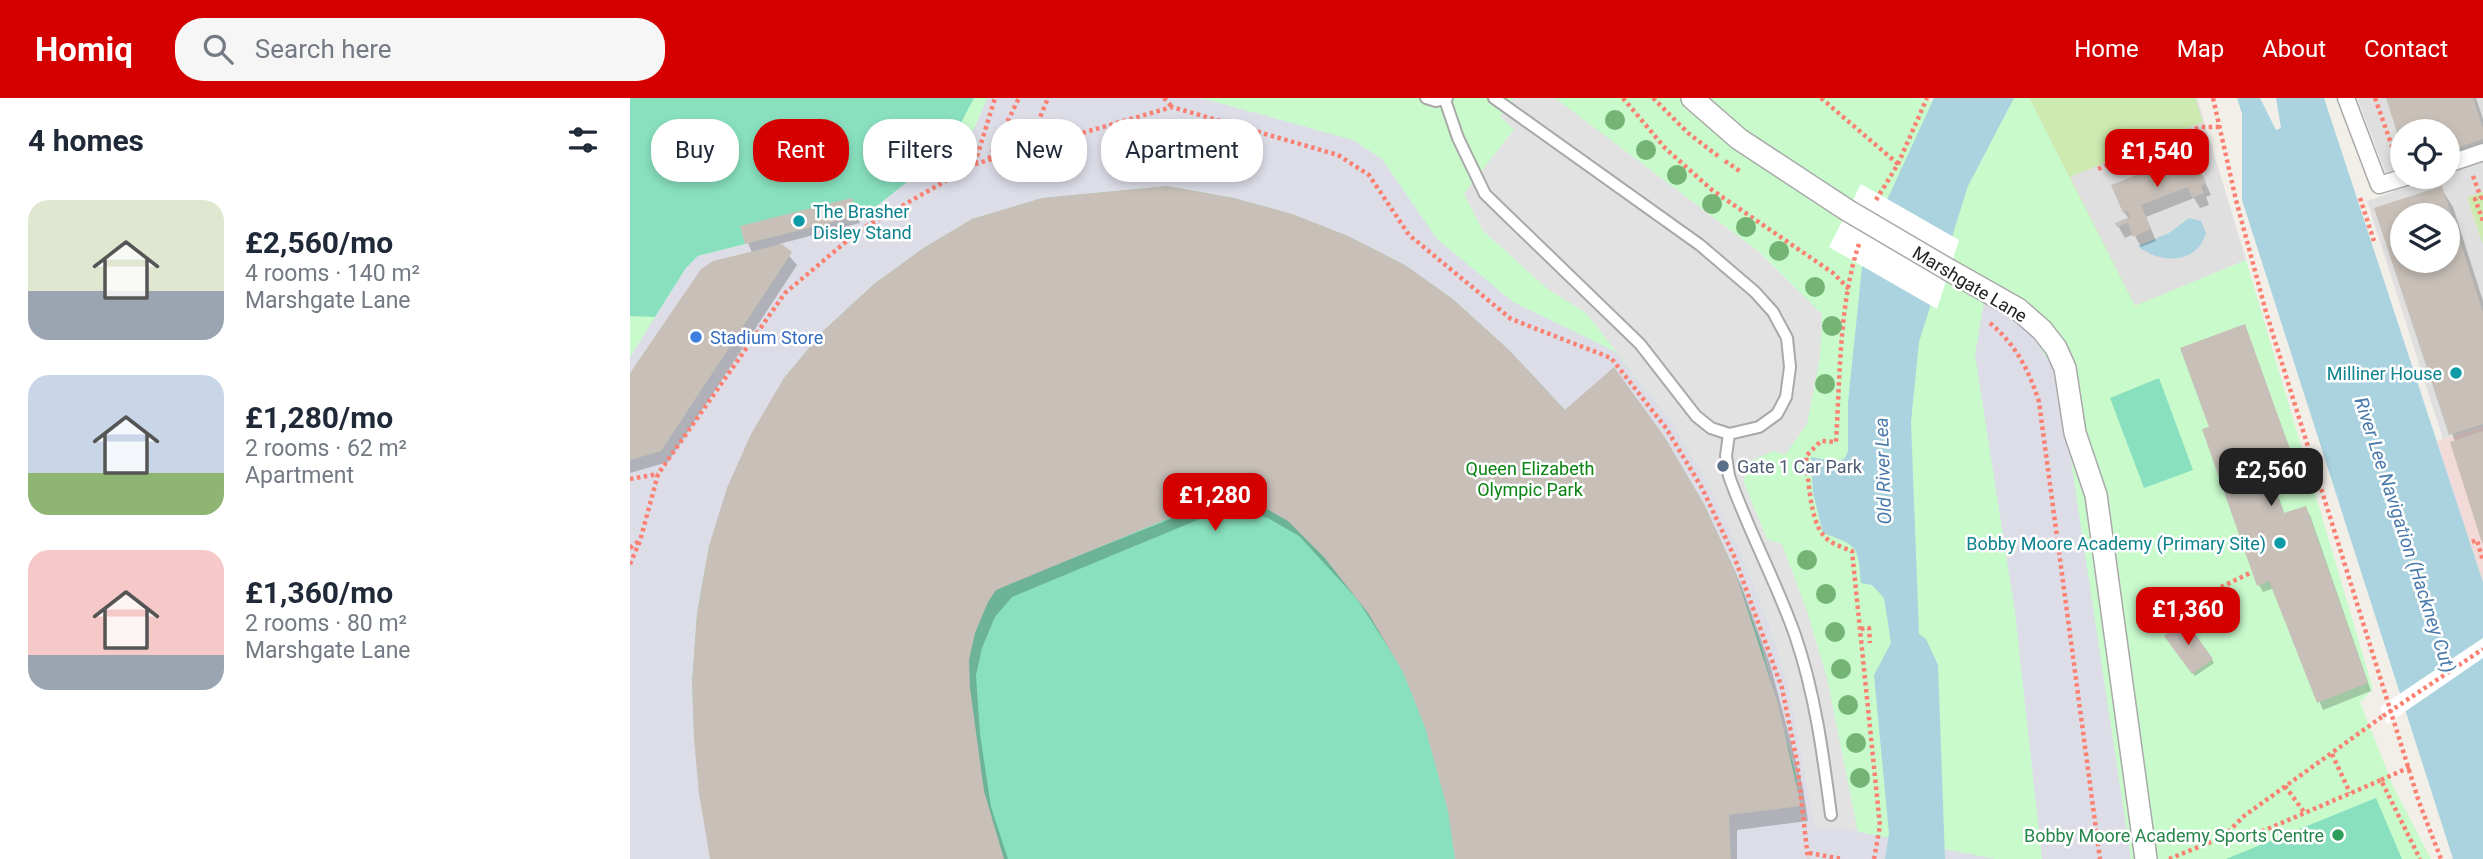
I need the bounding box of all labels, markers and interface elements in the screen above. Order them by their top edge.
search box [175,18,665,81]
text: Homiq [35,30,133,69]
icon: search [199,30,237,68]
text: Search here [255,34,392,64]
text: Home [2074,35,2139,63]
text: Map [2177,35,2224,63]
text: About [2262,35,2326,63]
text: Contact [2364,35,2448,63]
chip: Buy [651,119,739,182]
chip: Rent [753,119,849,182]
chip: Filters [863,119,977,182]
chip: New [991,119,1087,182]
chip: Apartment [1101,119,1263,182]
map controls [2390,119,2460,273]
button: locate [2390,119,2460,189]
icon: filters [564,121,602,159]
text: 4 homes [28,123,144,158]
pin: £1,540 [2100,130,2214,189]
text: £1,540 [2121,138,2193,165]
place label: The Brasher Disley Stand [813,201,912,243]
button: layers [2390,203,2460,273]
marker: The Brasher Disley Stand [791,213,807,229]
text: £2,560/mo [245,225,393,260]
icon: home [84,228,168,312]
street label: Marshgate Lane [1909,242,2031,326]
text: 4 rooms · 140 m² [245,260,420,287]
text: Marshgate Lane [245,287,411,314]
place label: Stadium Store [710,327,823,348]
marker: Stadium Store [688,329,704,345]
place label: Milliner House [2327,363,2442,384]
marker: Milliner House [2448,365,2464,381]
water label: River Lee Navigation (Hackney Cut) [2349,394,2461,676]
text: £1,280/mo [245,400,393,435]
icon: home [84,403,168,487]
water label: Old River Lea [1870,417,1896,525]
text: 2 rooms · 62 m² [245,435,407,462]
pin: £2,560 [2214,448,2328,508]
place label: Gate 1 Car Park [1737,456,1863,477]
text: £2,560 [2235,457,2307,484]
park label: Queen Elizabeth Olympic Park [1466,458,1594,500]
marker: Gate 1 Car Park [1715,458,1731,474]
text: Apartment [245,462,354,489]
pin: £1,280 [1158,474,1272,533]
text: £1,280 [1179,482,1251,509]
place label: Bobby Moore Academy (Primary Site) [1966,533,2266,555]
marker: Bobby Moore Academy (Primary Site) [2272,535,2288,551]
text: £1,360/mo [245,575,393,610]
icon: home [84,578,168,662]
pin: £1,360 [2131,588,2245,647]
text: £1,360 [2152,596,2224,623]
text: 2 rooms · 80 m² [245,610,407,637]
text: Marshgate Lane [245,637,411,664]
place label: Bobby Moore Academy Sports Centre [2024,825,2324,846]
marker: Bobby Moore Academy Sports Centre [2330,827,2346,843]

